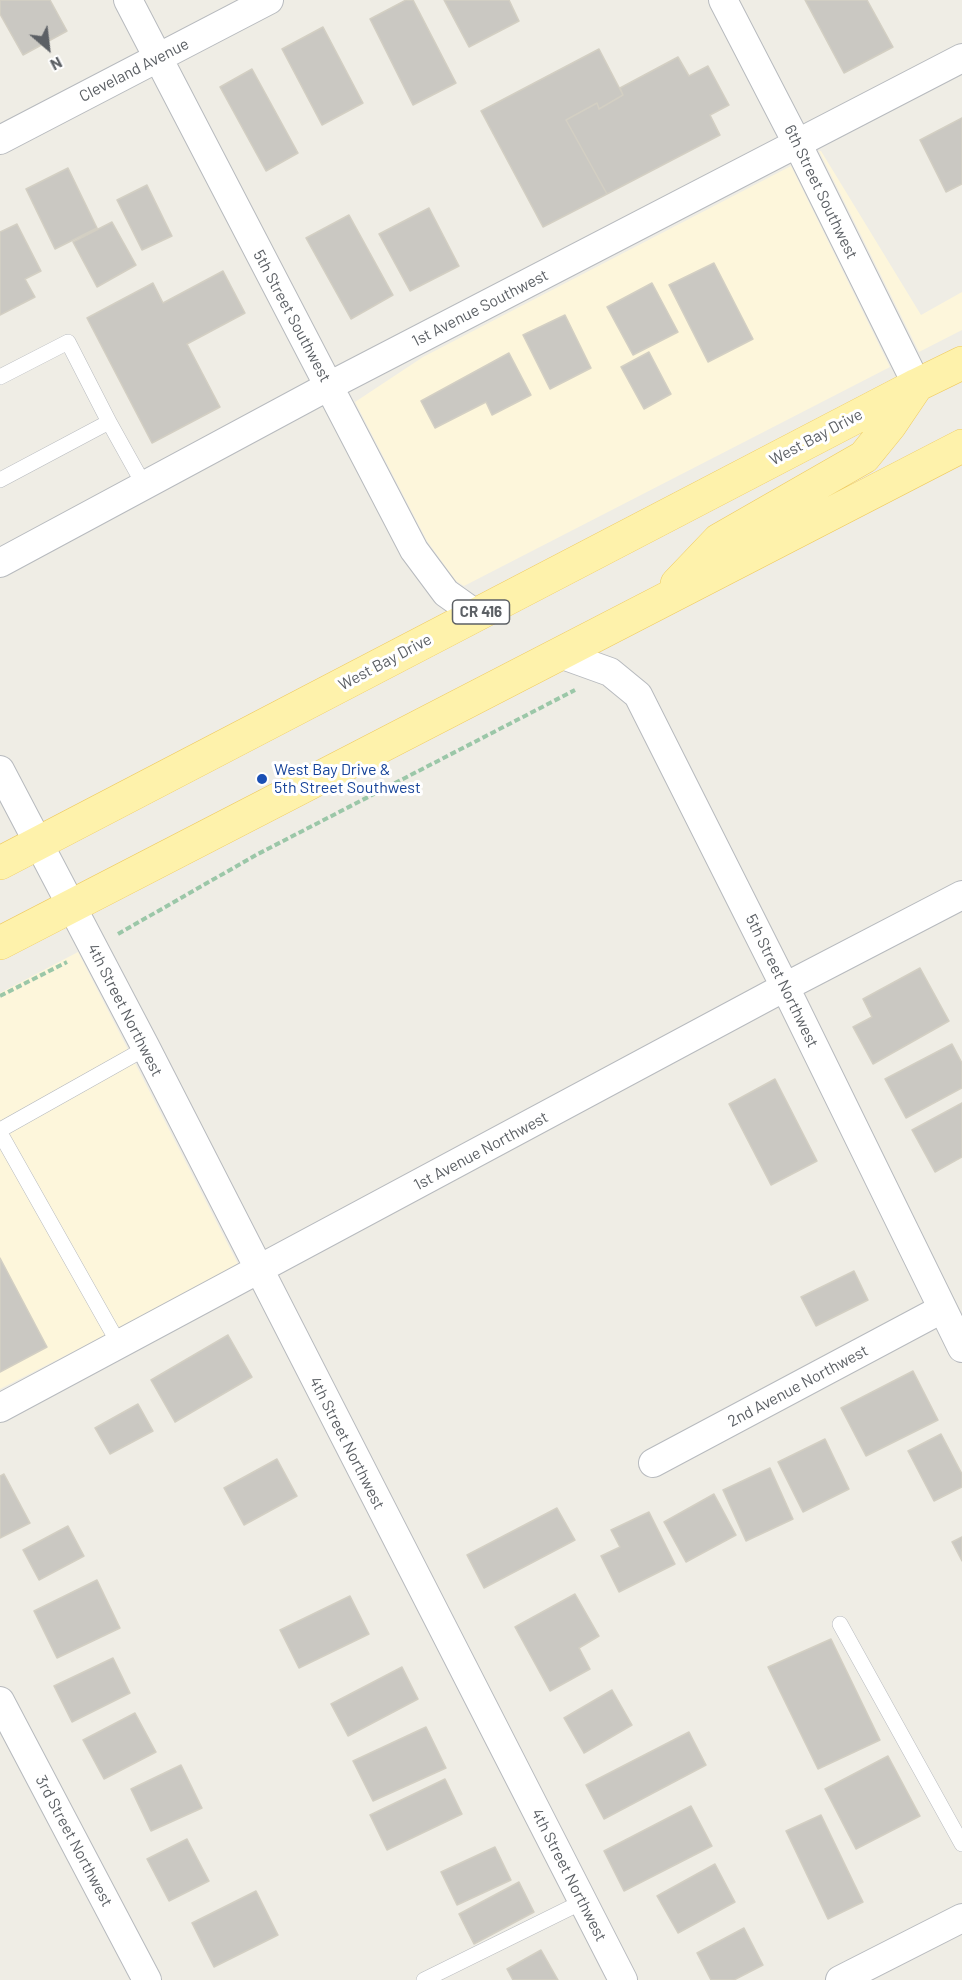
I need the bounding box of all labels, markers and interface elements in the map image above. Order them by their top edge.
north arrow [18,18,78,78]
street label: Cleveland Avenue [76,34,192,106]
text: N [48,53,66,75]
street label: 6th Street Southwest [780,122,862,262]
street label: 5th Street Southwest [249,247,335,385]
street label: 1st Avenue Southwest [409,265,551,351]
street label: West Bay Drive [766,404,866,470]
road number: CR 416 [452,600,510,624]
street label: West Bay Drive [335,629,435,695]
place label: West Bay Drive & 5th Street Southwest [274,760,421,798]
marker: West Bay Drive & 5th Street Southwest [255,772,269,786]
street label: 5th Street Northwest [741,911,823,1051]
street label: 4th Street Northwest [83,940,167,1080]
street label: 1st Avenue Northwest [411,1107,551,1195]
street label: 2nd Avenue Northwest [725,1341,871,1431]
street label: 4th Street Northwest [305,1373,389,1513]
street label: 3rd Street Northwest [31,1772,117,1910]
street label: 4th Street Northwest [527,1805,611,1945]

